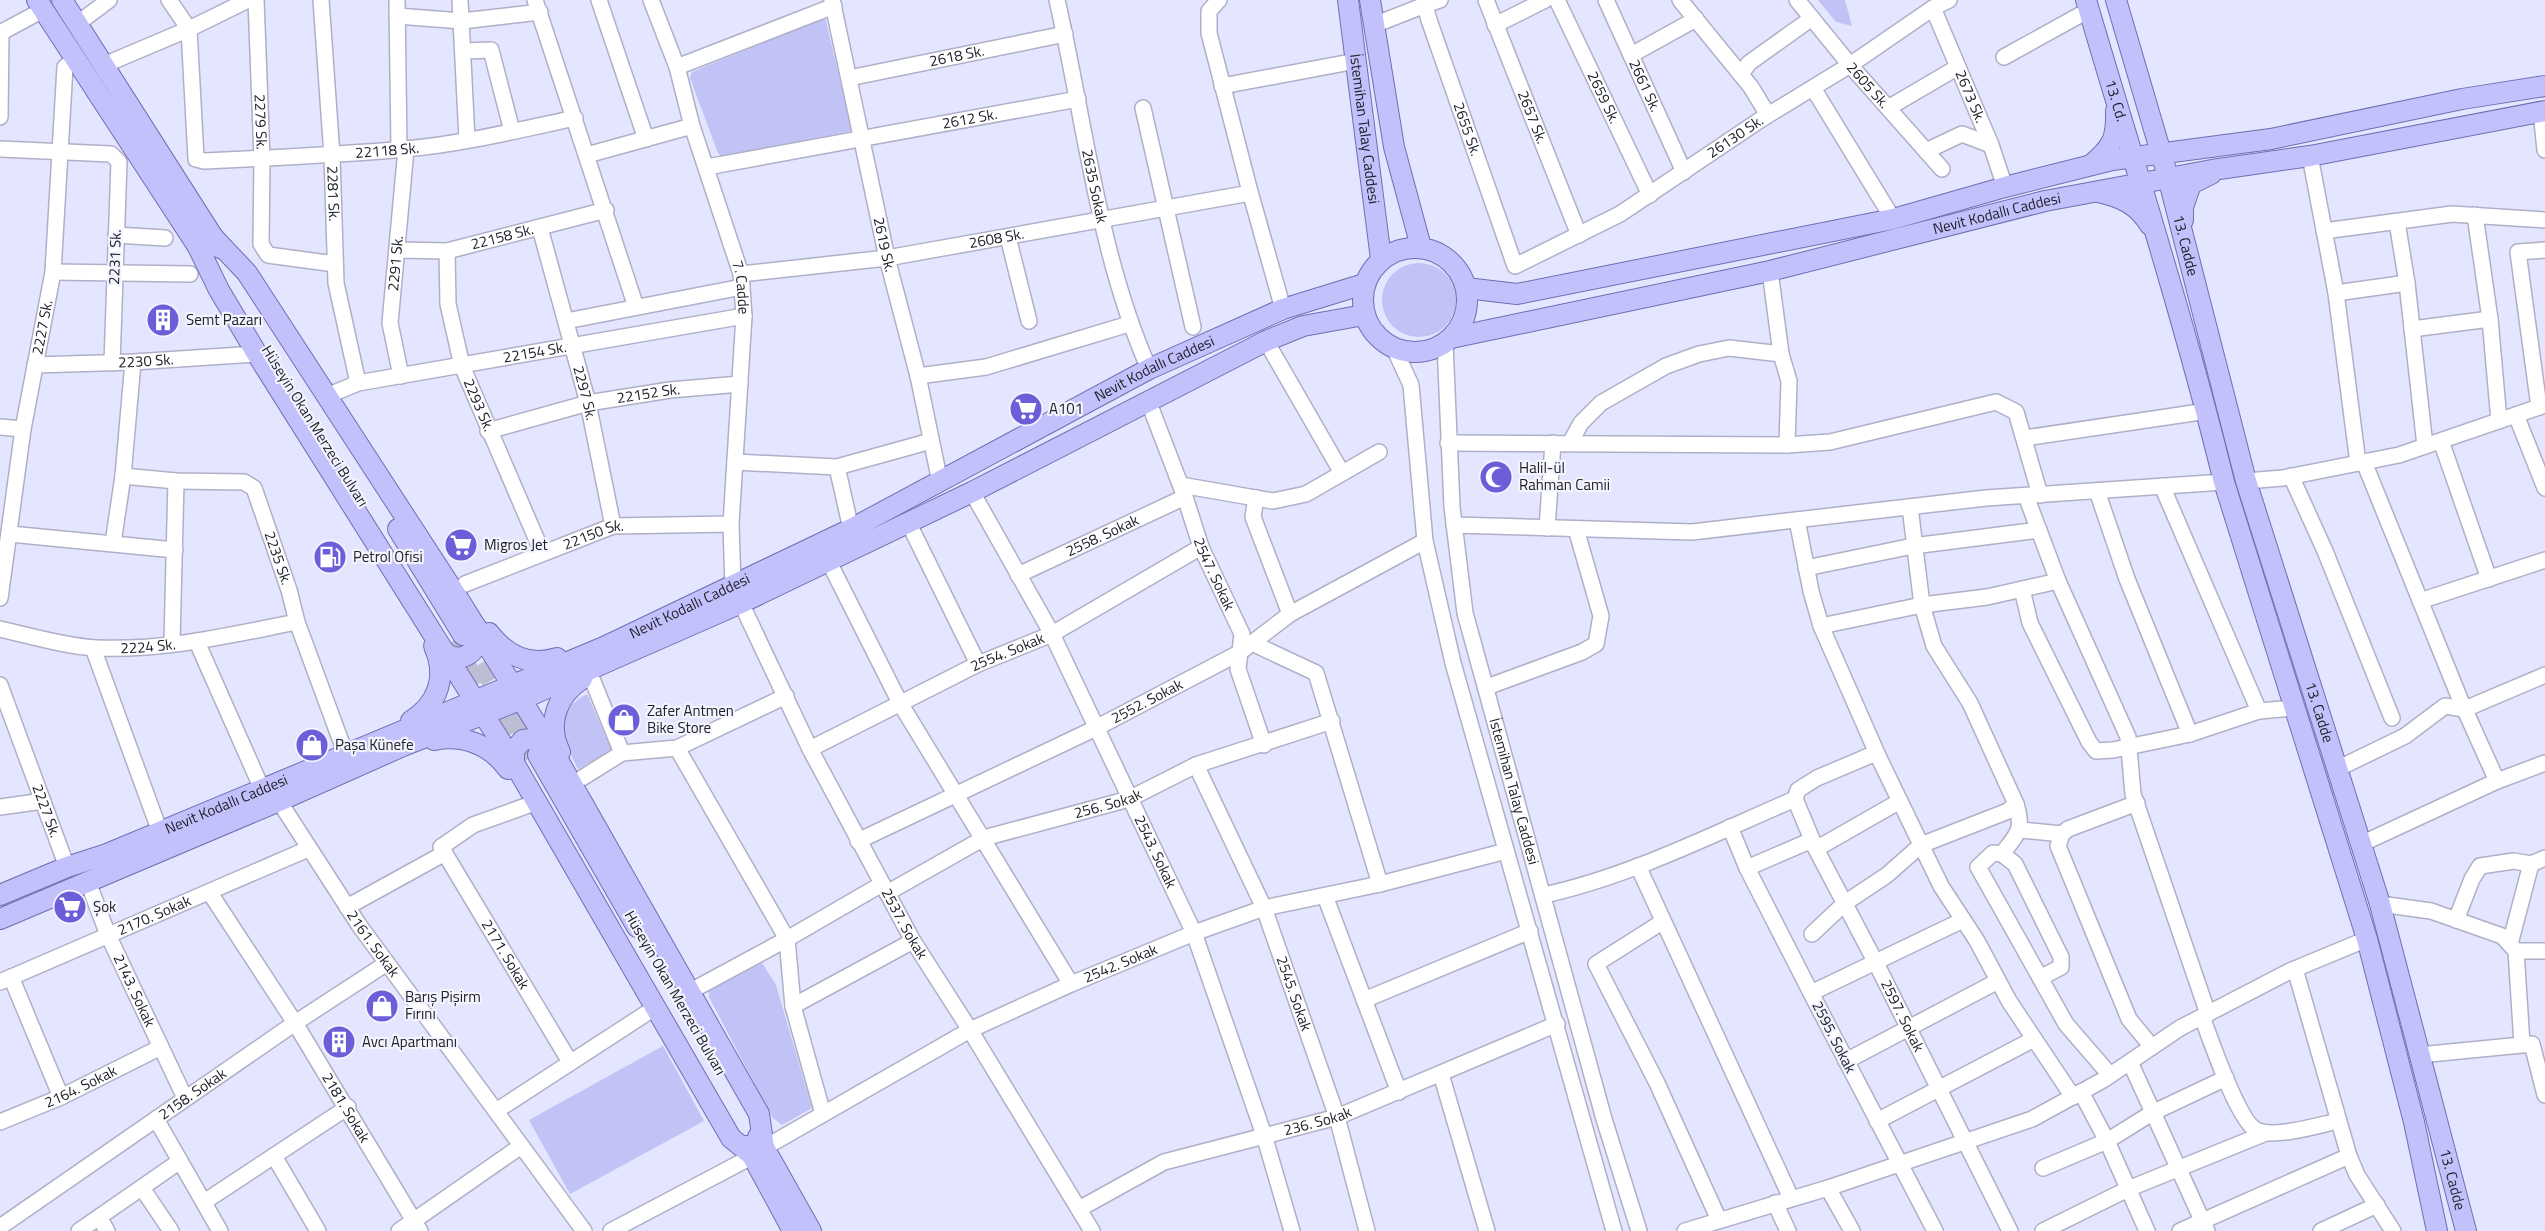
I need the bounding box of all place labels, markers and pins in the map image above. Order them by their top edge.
building icon: Semt Pazarı [145,302,181,338]
place label: Semt Pazarı [186,308,262,331]
supermarket icon: A101 [1008,391,1044,427]
place label: A101 [1049,397,1083,420]
place label: Halil-ül Rahman Camii [1519,456,1610,496]
mosque icon: Halil-ül Rahman Camii [1478,459,1514,495]
supermarket icon: Migros Jet [443,527,479,563]
place label: Migros Jet [484,533,549,556]
fuel station icon: Petrol Ofisi [312,539,348,575]
place label: Petrol Ofisi [353,545,423,568]
place label: Zafer Antmen Bike Store [647,699,734,739]
shop icon: Zafer Antmen Bike Store [606,702,642,738]
shop icon: Paşa Künefe [294,727,330,763]
place label: Paşa Künefe [335,733,413,756]
supermarket icon: Şok [52,889,88,925]
place label: Şok [93,895,116,918]
place label: Barış Pişirm Fırını [405,985,481,1025]
shop icon: Barış Pişirm Fırını [364,988,400,1024]
building icon: Avcı Apartmanı [321,1024,357,1060]
place label: Avcı Apartmanı [362,1030,457,1053]

